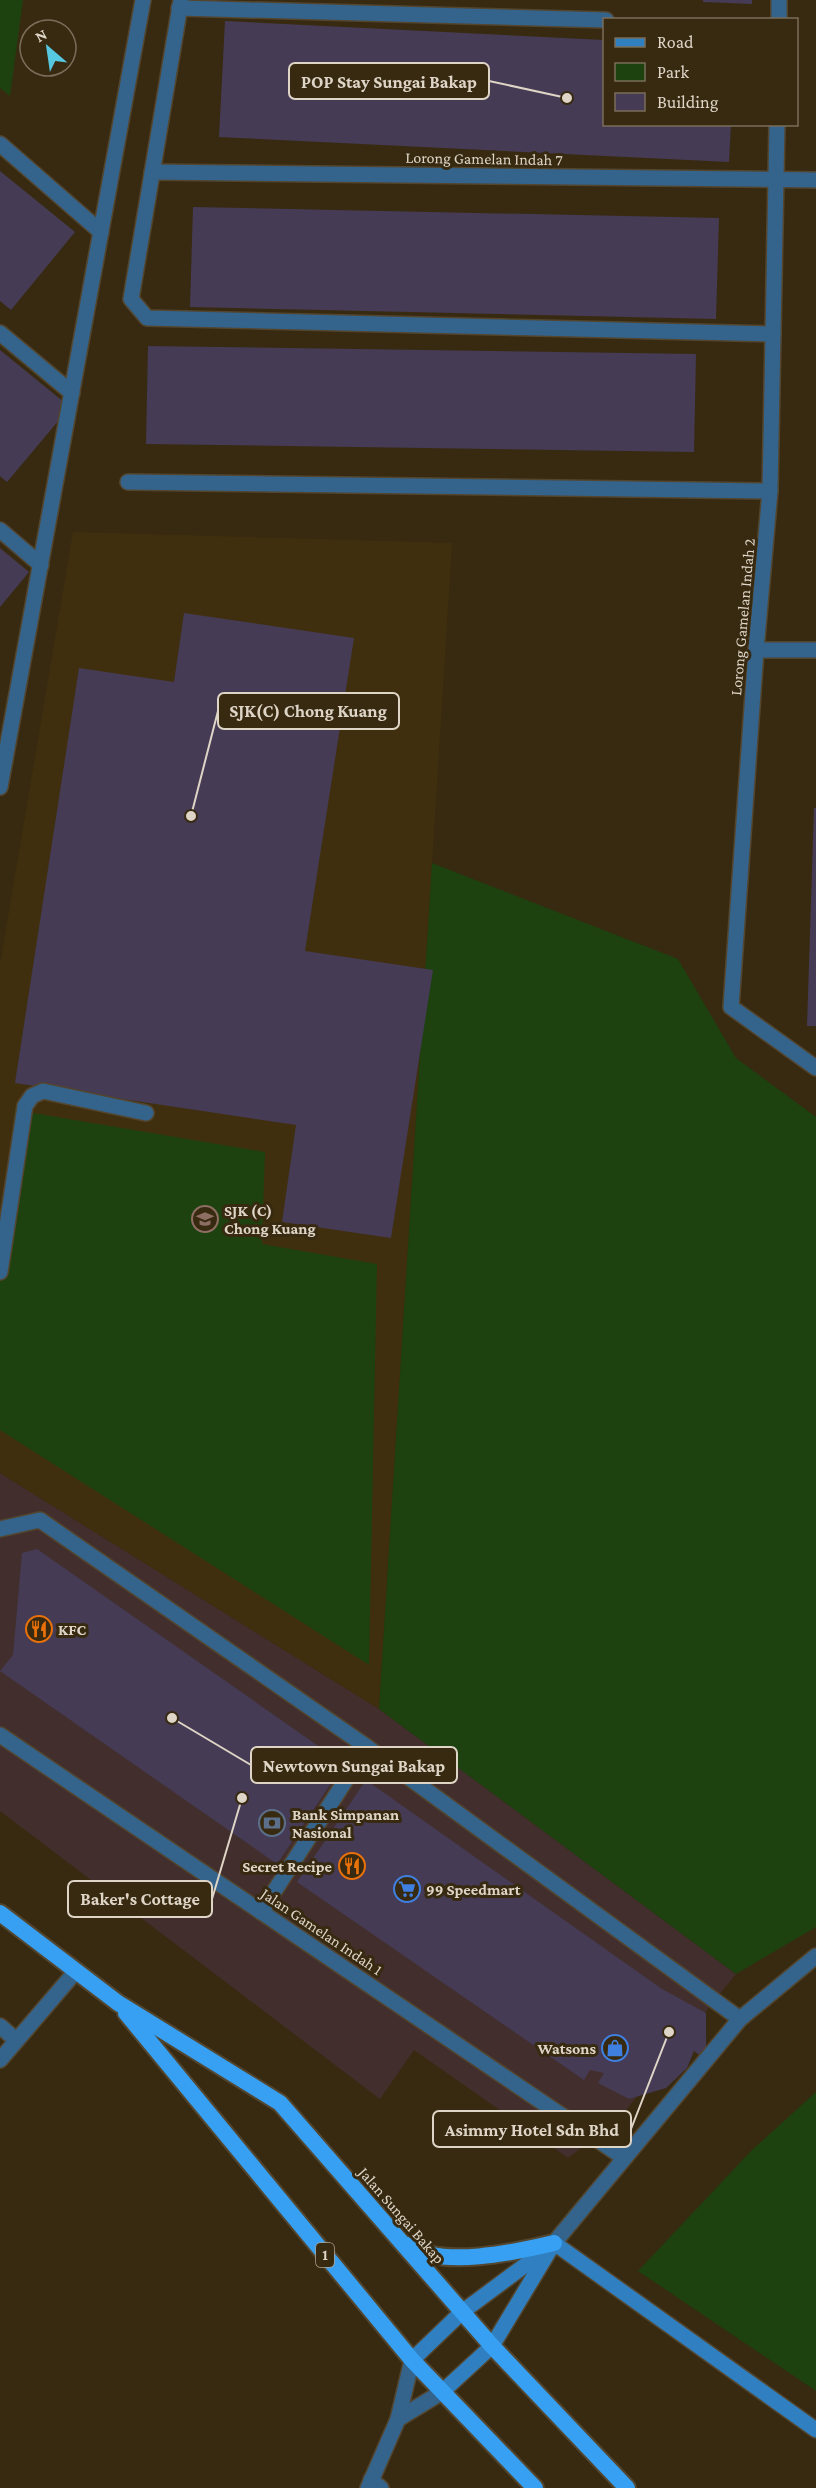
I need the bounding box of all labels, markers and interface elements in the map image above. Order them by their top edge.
north arrow [18,18,78,78]
legend [603,18,798,126]
text: N [32,25,50,45]
text: Road [657,32,694,52]
text: Park [657,62,689,82]
callout: POP Stay Sungai Bakap [289,63,489,99]
text: POP Stay Sungai Bakap [301,72,477,92]
text: Building [657,92,719,112]
street label: Lorong Gamelan Indah 7 [405,149,563,169]
street label: Lorong Gamelan Indah 2 [727,537,759,696]
callout: SJK(C) Chong Kuang [218,693,399,729]
text: SJK(C) Chong Kuang [229,701,387,722]
place label: SJK (C) Chong Kuang [224,1202,316,1237]
school or university icon: SJK (C) Chong Kuang [190,1204,220,1234]
restaurant icon: KFC [24,1614,54,1644]
place label: KFC [58,1621,86,1638]
callout: Newtown Sungai Bakap [251,1747,457,1783]
text: Newtown Sungai Bakap [263,1756,445,1776]
place label: Bank Simpanan Nasional [292,1806,399,1841]
bank icon: Bank Simpanan Nasional [257,1808,287,1838]
restaurant icon: Secret Recipe [337,1851,367,1881]
place label: Secret Recipe [242,1858,333,1875]
supermarket icon: 99 Speedmart [392,1874,422,1904]
callout: Baker's Cottage [68,1881,212,1917]
place label: 99 Speedmart [426,1881,521,1898]
street label: Jalan Gamelan Indah 1 [256,1884,385,1979]
text: Baker's Cottage [80,1889,200,1909]
shop icon: Watsons [600,2033,630,2063]
place label: Watsons [537,2040,596,2057]
callout: Asimmy Hotel Sdn Bhd [433,2111,631,2147]
text: Asimmy Hotel Sdn Bhd [444,2120,619,2140]
street label: Jalan Sungai Bakap [353,2162,448,2267]
road number: 1 [316,2243,334,2267]

